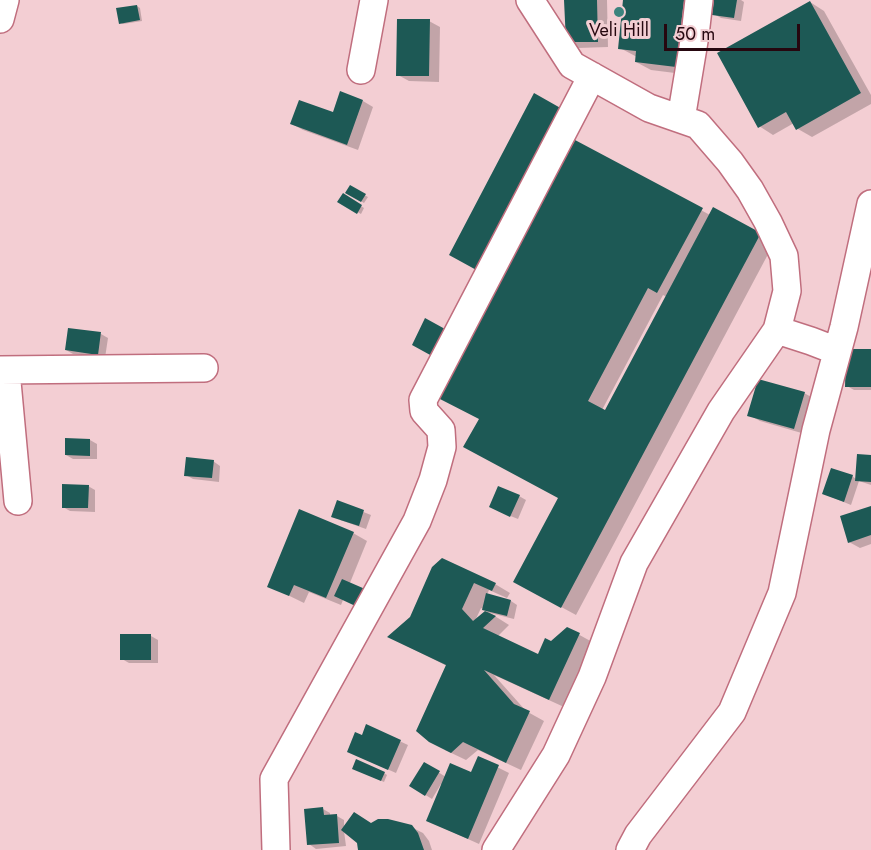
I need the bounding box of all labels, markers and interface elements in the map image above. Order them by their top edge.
marker: Veli Hill [612,5,626,19]
scale bar [667,12,804,50]
place label: Veli Hill [589,21,649,43]
text: 50 m [675,21,715,47]

